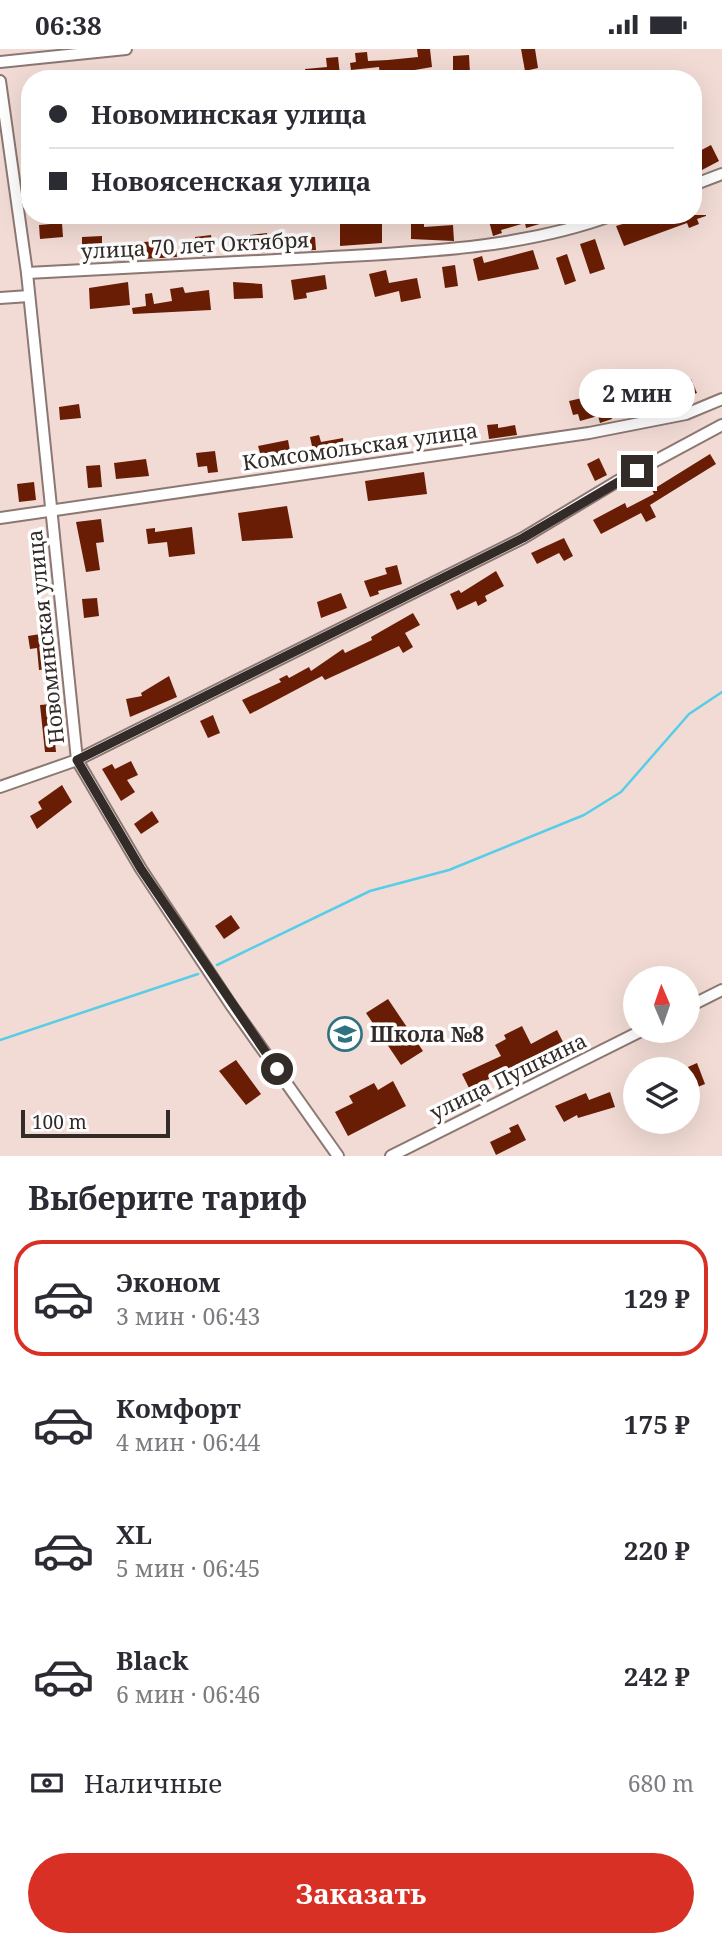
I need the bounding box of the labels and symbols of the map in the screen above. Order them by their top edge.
street label: улица 70 лет Октября [80,225,310,265]
callout: 2 мин [579,369,695,419]
street label: Комсомольская улица [241,416,479,476]
route end [621,455,653,487]
street label: Новоминская улица [20,529,70,745]
north arrow [623,966,700,1043]
school or university icon: Школа №8 [326,1015,364,1053]
place label: Школа №8 [370,1020,484,1048]
street label: улица Пушкина [425,1026,591,1126]
route start [261,1053,293,1085]
scale bar [21,1107,170,1139]

